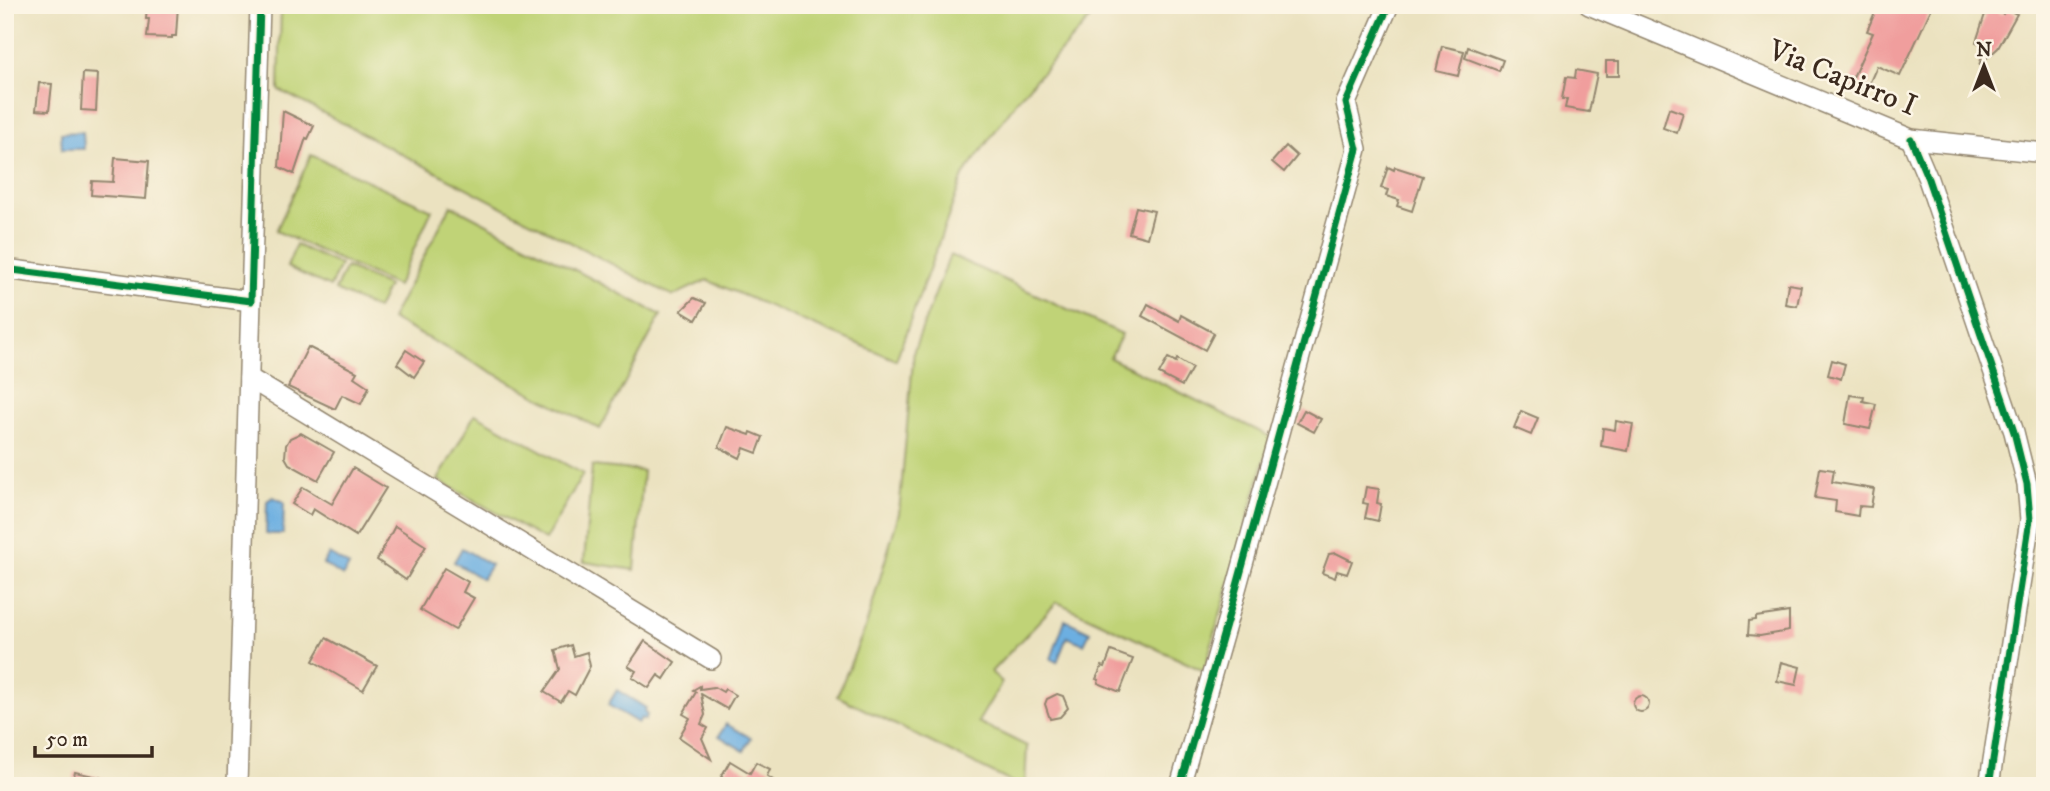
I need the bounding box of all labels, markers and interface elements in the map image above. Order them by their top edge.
street label: Via Capirro I [1762,31,1922,125]
north arrow [1948,32,2018,102]
text: N [1976,39,1992,62]
scale bar [35,714,152,758]
text: 50 m [46,727,88,753]

